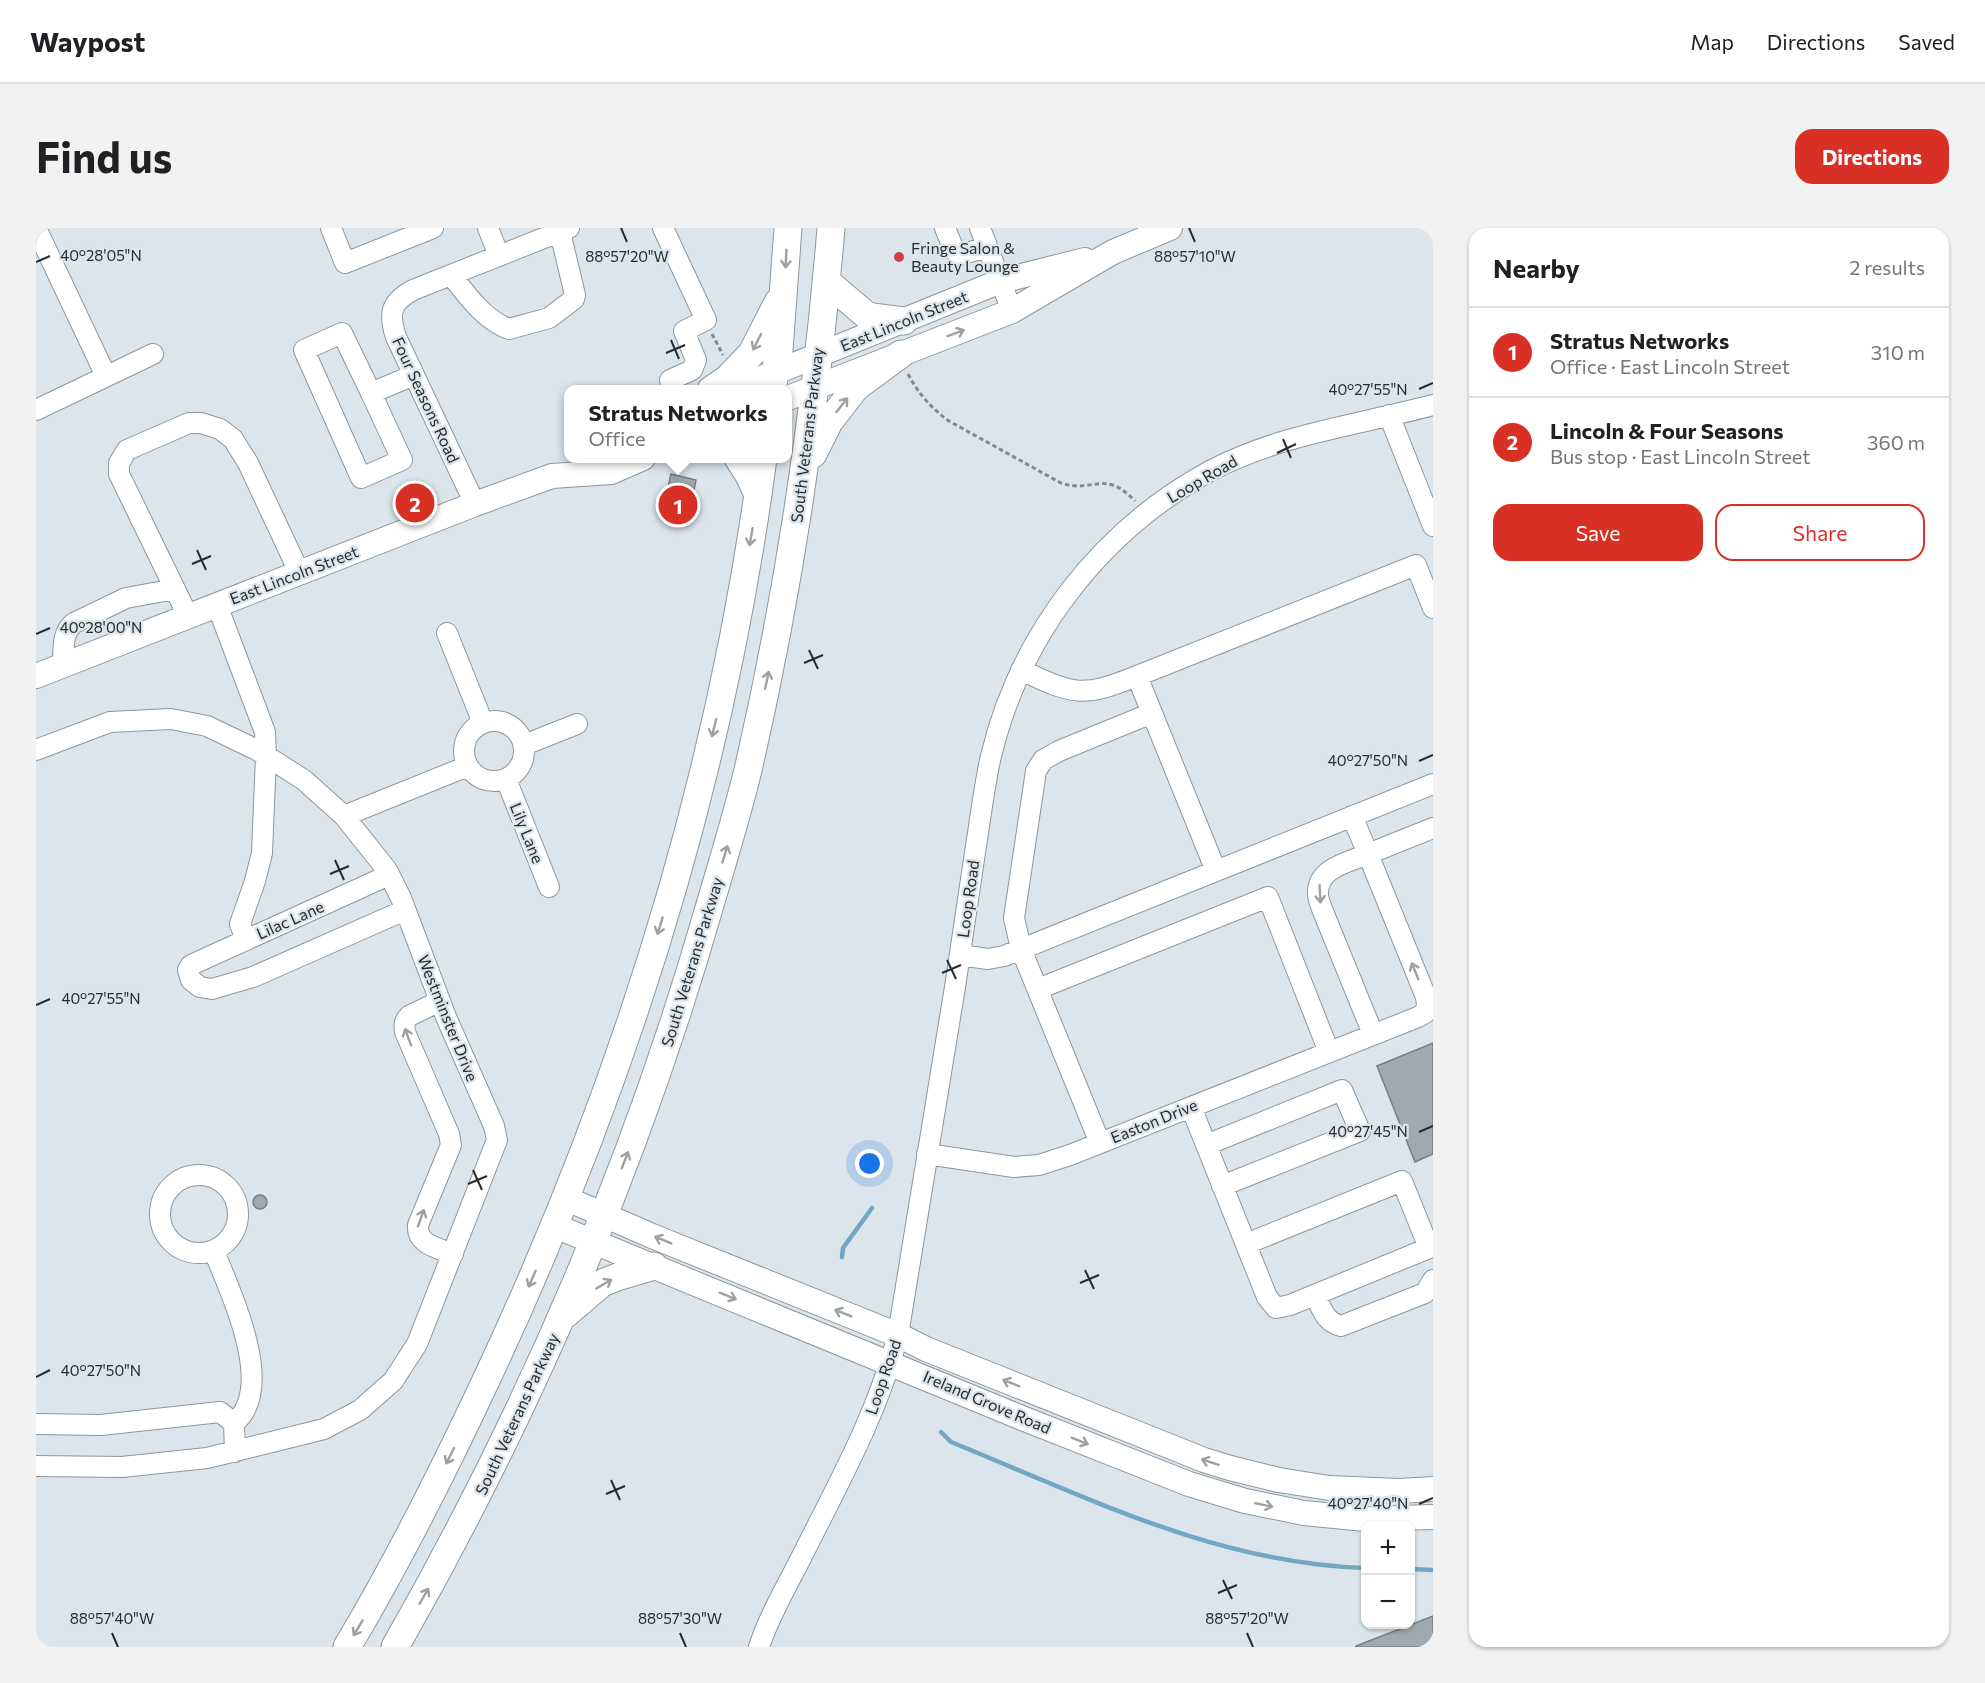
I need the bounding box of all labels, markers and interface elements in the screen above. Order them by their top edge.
text: Waypost [30,24,145,58]
text: Map [1691,29,1734,54]
text: Directions [1767,29,1865,54]
text: Saved [1898,29,1955,54]
button: Directions [1795,129,1949,184]
text: Find us [36,130,172,182]
place label: Fringe Salon & Beauty Lounge [911,238,1019,275]
text: 40°28'05"N [60,246,142,264]
text: 88°57'20"W [585,247,669,265]
text: 88°57'10"W [1154,247,1236,265]
one-way arrow [781,249,792,269]
marker: Fringe Salon & Beauty Lounge [892,250,906,264]
text: Nearby [1493,252,1580,283]
text: 2 results [1849,255,1925,279]
street label: East Lincoln Street [837,286,971,355]
one-way arrow [946,326,964,337]
text: Stratus Networks [1550,327,1729,354]
one-way arrow [751,333,762,351]
street label: Four Seasons Road [389,334,464,466]
text: 1 [1508,340,1517,364]
text: 310 m [1871,340,1925,364]
street label: South Veterans Parkway [786,346,827,524]
text: Office · East Lincoln Street [1550,354,1790,378]
text: 40°27'55"N [1328,380,1408,398]
popup [564,385,792,463]
one-way arrow [835,397,848,413]
text: Stratus Networks [588,399,768,426]
text: Lincoln & Four Seasons [1550,417,1784,444]
text: Office [588,426,646,450]
text: 2 [1507,430,1518,454]
text: 360 m [1867,430,1925,454]
text: Bus stop · East Lincoln Street [1550,444,1810,468]
street label: Loop Road [1163,451,1240,506]
pin: 2 [396,480,434,526]
pin: 1 [658,482,698,528]
button: Save [1493,504,1703,561]
button: Share [1715,504,1925,561]
one-way arrow [745,527,756,546]
street label: East Lincoln Street [227,541,361,608]
text: 40°28'00"N [60,618,142,636]
one-way arrow [762,671,774,690]
one-way arrow [707,719,719,738]
text: 40°27'50"N [1328,751,1408,769]
street label: Lily Lane [507,800,548,866]
one-way arrow [720,845,731,864]
street label: Loop Road [953,859,982,939]
street label: South Veterans Parkway [657,875,726,1049]
one-way arrow [1315,883,1326,903]
street label: Lilac Lane [253,896,326,943]
one-way arrow [654,917,665,936]
street label: Westminster Drive [414,952,483,1084]
one-way arrow [1409,962,1420,980]
text: 40°27'55"N [61,989,141,1007]
one-way arrow [401,1029,412,1047]
street label: Easton Drive [1108,1094,1200,1147]
text: 40°27'45"N [1328,1122,1408,1140]
your location [855,1149,884,1178]
one-way arrow [621,1151,632,1169]
one-way arrow [417,1209,428,1228]
one-way arrow [654,1234,672,1245]
one-way arrow [526,1270,537,1288]
one-way arrow [595,1278,612,1290]
one-way arrow [718,1291,737,1302]
one-way arrow [835,1307,853,1318]
street label: South Veterans Parkway [471,1330,562,1498]
street label: Loop Road [861,1337,904,1417]
text: 40°27'50"N [61,1361,141,1379]
street label: Ireland Grove Road [921,1366,1054,1437]
one-way arrow [1002,1377,1020,1388]
one-way arrow [1071,1436,1089,1447]
one-way arrow [444,1447,455,1465]
one-way arrow [1201,1455,1220,1466]
text: 40°27'40"N [1328,1494,1408,1512]
one-way arrow [1254,1500,1273,1511]
map controls [1361,1521,1415,1629]
button: + [1361,1521,1415,1575]
button: − [1361,1575,1415,1629]
one-way arrow [418,1588,430,1605]
text: 88°57'40"W [70,1609,154,1627]
text: 88°57'30"W [638,1609,722,1627]
text: 88°57'20"W [1205,1609,1289,1627]
one-way arrow [352,1619,364,1636]

